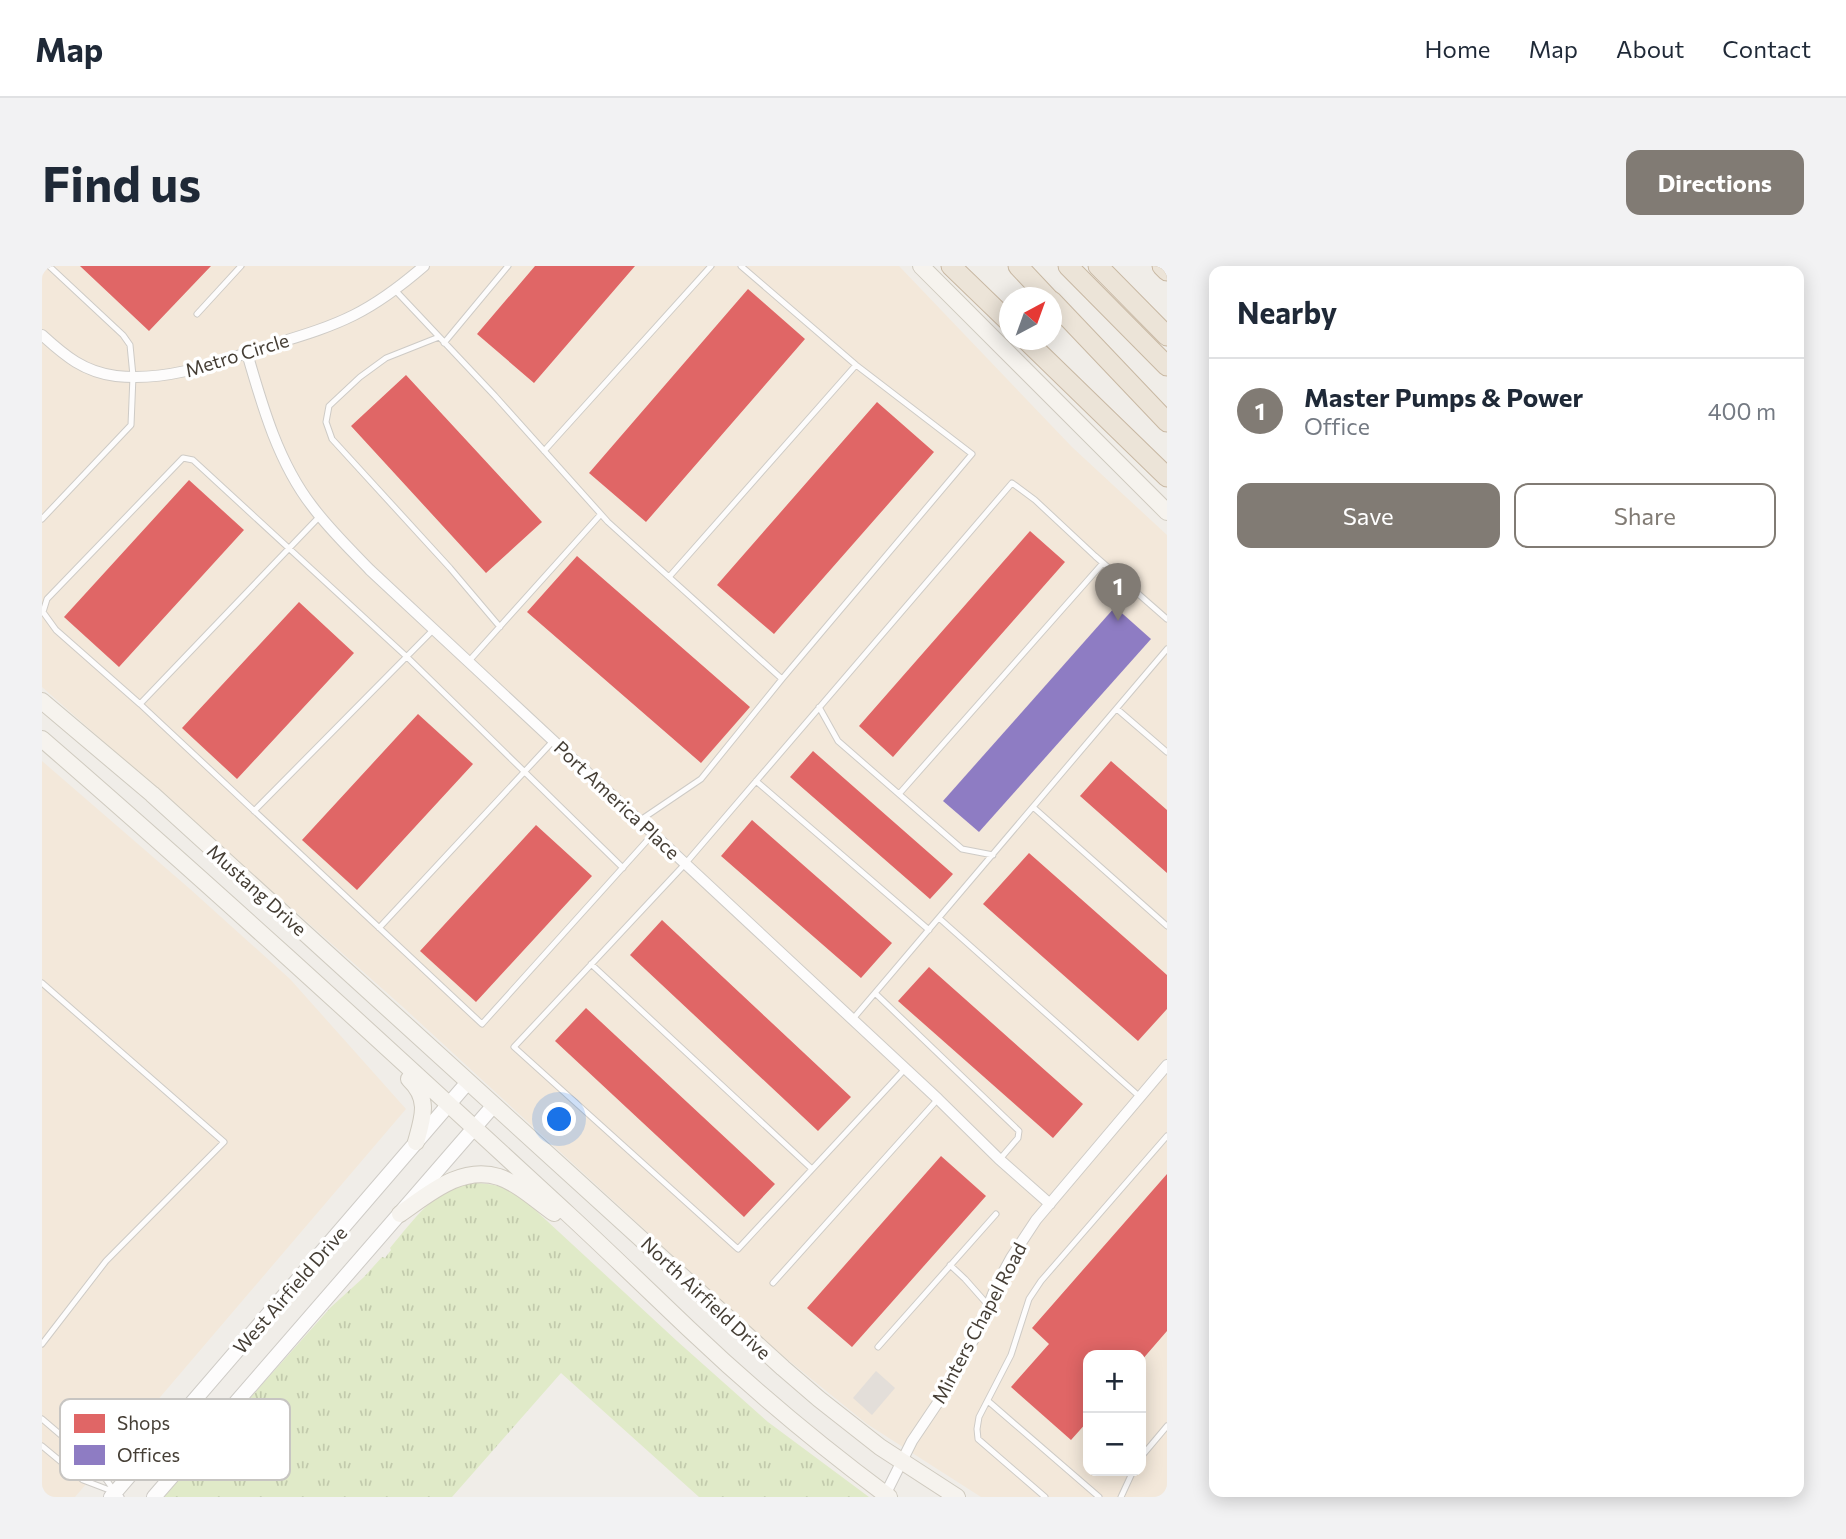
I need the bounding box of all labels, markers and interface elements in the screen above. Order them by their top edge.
text: Map [35,28,103,69]
text: Home [1425,34,1491,63]
text: Map [1529,34,1578,63]
text: About [1616,34,1684,63]
text: Contact [1722,34,1811,63]
button: Directions [1626,150,1804,215]
text: Find us [42,152,201,212]
north arrow [999,287,1062,350]
text: Nearby [1237,293,1337,330]
street label: Metro Circle [182,328,292,381]
text: Master Pumps & Power [1304,381,1583,412]
text: 1 [1255,397,1265,425]
text: 400 m [1708,397,1776,425]
text: Office [1304,412,1370,440]
button: Save [1237,483,1500,548]
button: Share [1514,483,1776,548]
pin: 1 [1095,563,1141,621]
street label: Port America Place [550,736,685,864]
street label: Mustang Drive [203,839,312,940]
your location [542,1102,576,1136]
street label: West Airfield Drive [228,1221,351,1358]
street label: North Airfield Drive [637,1232,776,1364]
street label: Minters Chapel Road [926,1238,1031,1407]
map controls [1083,1350,1146,1476]
button: + [1083,1350,1146,1413]
legend [60,1399,290,1480]
text: Shops [117,1411,170,1434]
button: − [1083,1413,1146,1476]
text: Offices [117,1443,180,1466]

